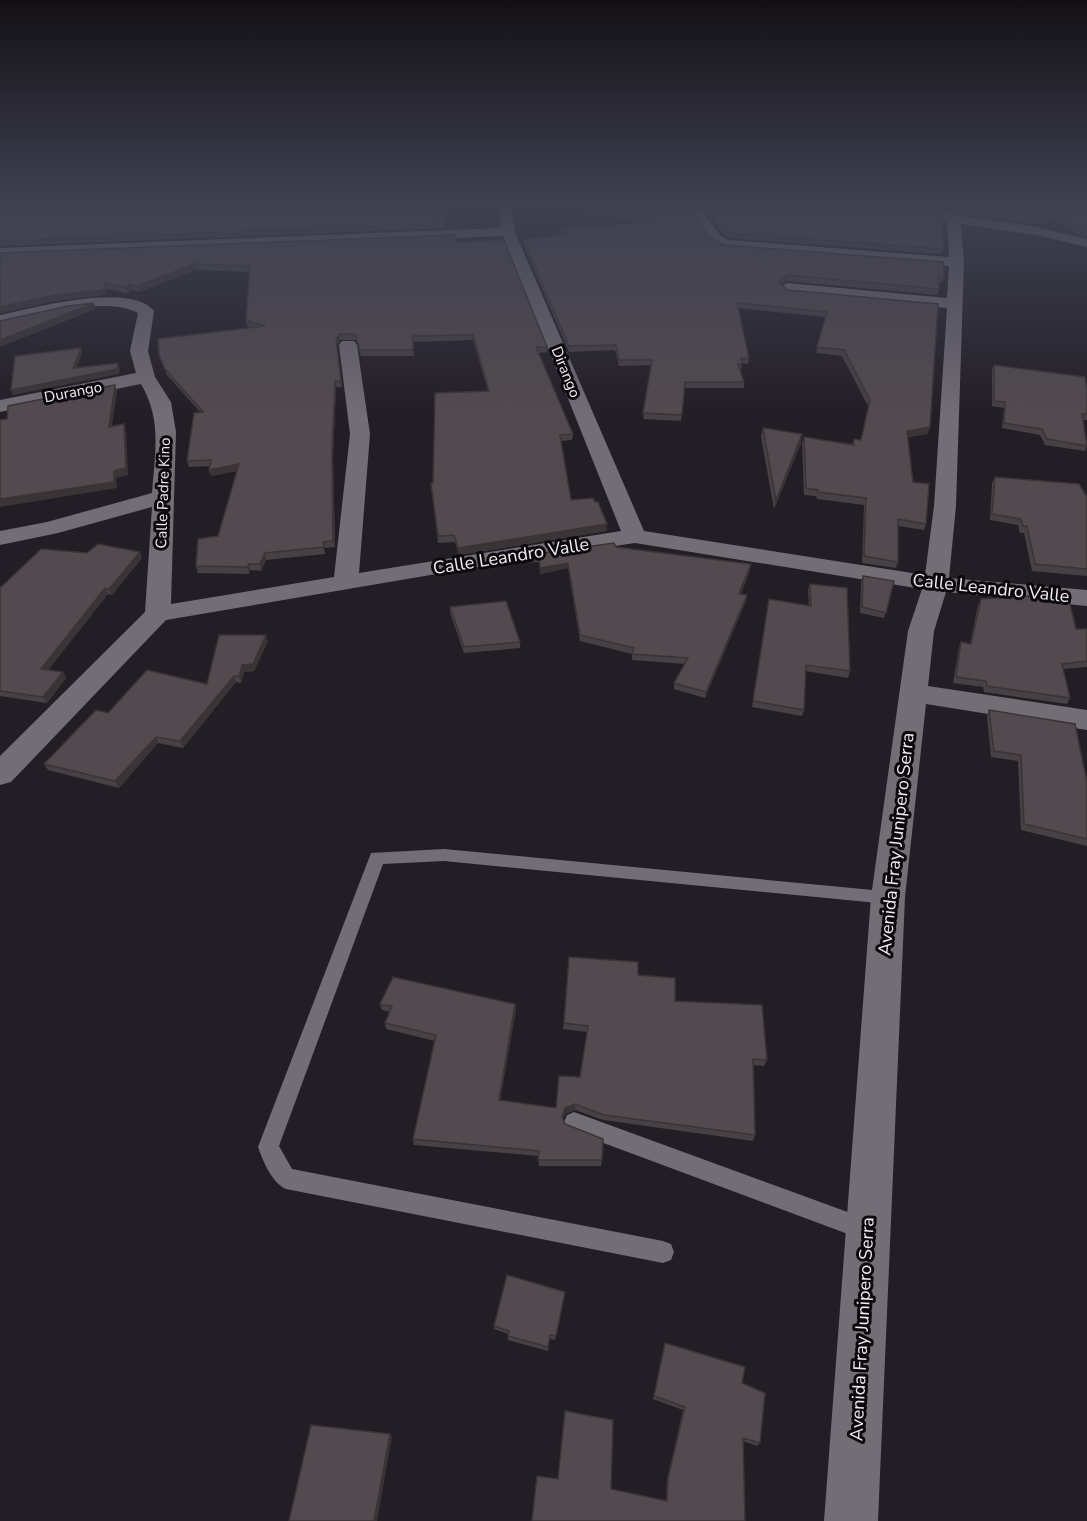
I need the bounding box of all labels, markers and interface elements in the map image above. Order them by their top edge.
street label: Dirango [547,343,585,401]
street label: Durango [42,377,104,407]
street label: Calle Padre Kino [151,437,175,549]
street label: Calle Leandro Valle [431,532,591,580]
street label: Calle Leandro Valle [911,568,1071,608]
street label: Avenida Fray Junipero Serra [872,731,920,957]
street label: Avenida Fray Junipero Serra [844,1216,880,1442]

